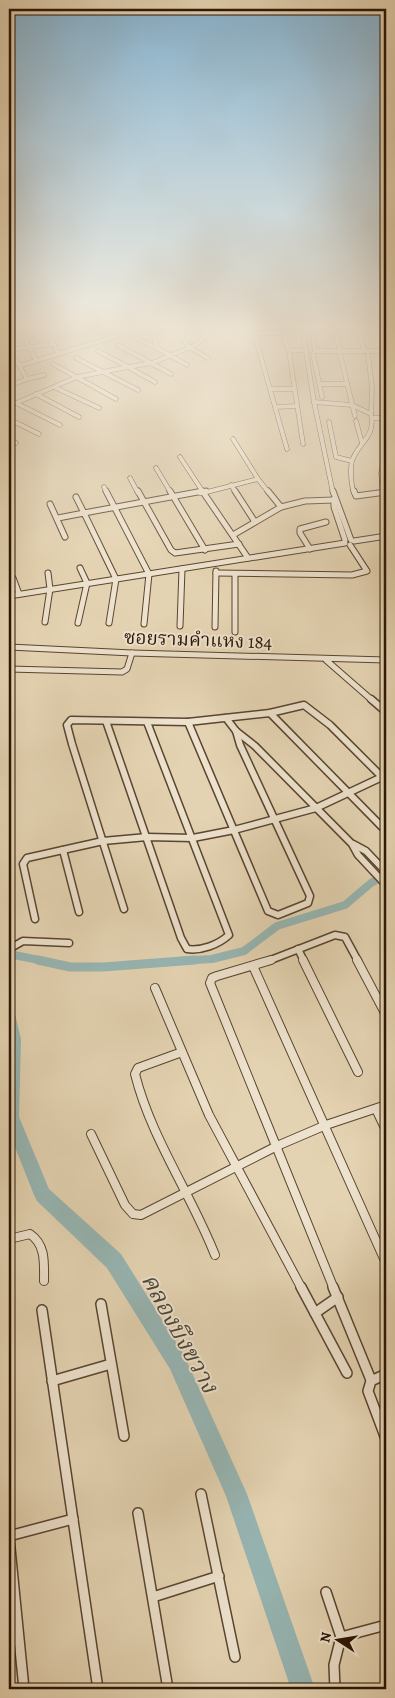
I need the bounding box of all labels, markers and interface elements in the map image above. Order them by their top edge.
street label: ซอยรามคำแหง 184 [123,624,273,656]
water label: คลองบึงขวาง [134,1267,227,1399]
north arrow [312,1616,362,1666]
text: N [315,1630,336,1644]

